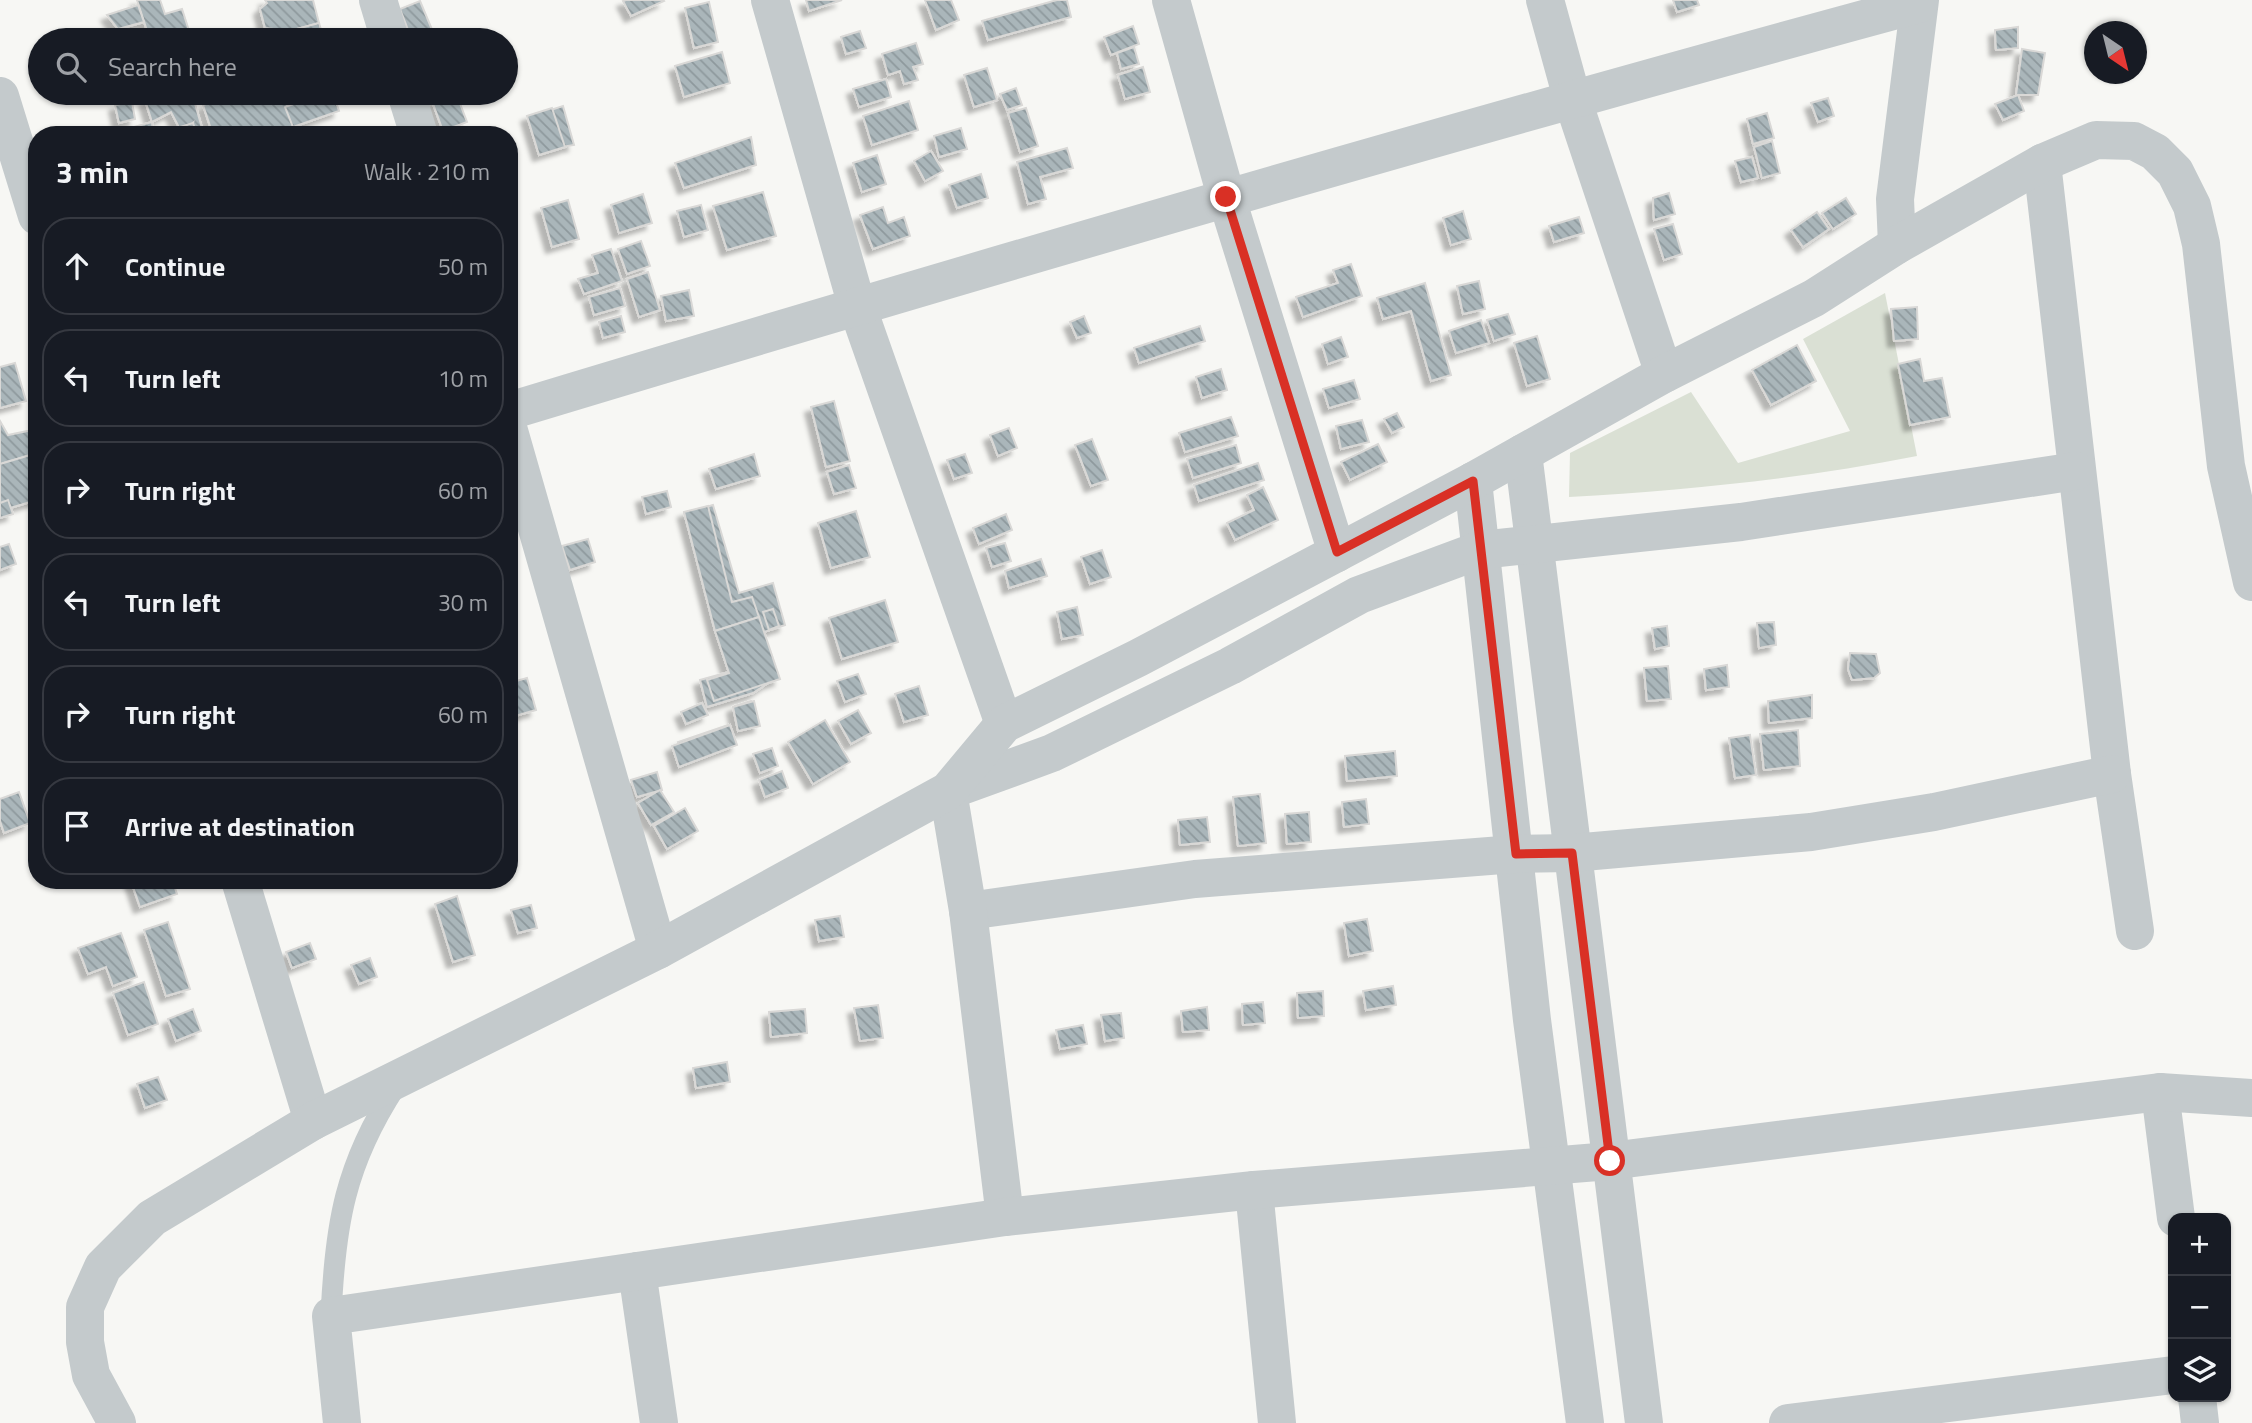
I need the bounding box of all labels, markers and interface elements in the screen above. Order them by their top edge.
north arrow [2084,21,2147,84]
search box [28,28,518,105]
text: Search here [108,47,237,86]
icon: search [52,48,90,86]
text: 3 min [56,149,129,195]
text: Walk · 210 m [364,154,490,189]
route end [1210,181,1241,212]
icon: ahead [58,247,96,285]
text: Continue [125,247,225,286]
text: 50 m [438,249,488,284]
icon: left [58,359,96,397]
text: Turn left [125,359,220,398]
text: 10 m [438,361,488,396]
icon: right [58,471,96,509]
text: Turn right [125,471,236,510]
text: 60 m [438,473,488,508]
icon: left [58,583,96,621]
text: Turn left [125,583,220,622]
text: 30 m [438,585,488,620]
icon: right [58,695,96,733]
text: Turn right [125,695,236,734]
text: 60 m [438,697,488,732]
icon: arrive [58,807,96,845]
text: Arrive at destination [125,807,355,846]
route start [1594,1145,1625,1176]
map controls [2168,1213,2231,1402]
button: + [2168,1213,2231,1276]
button: − [2168,1276,2231,1339]
button: layers [2168,1339,2231,1402]

